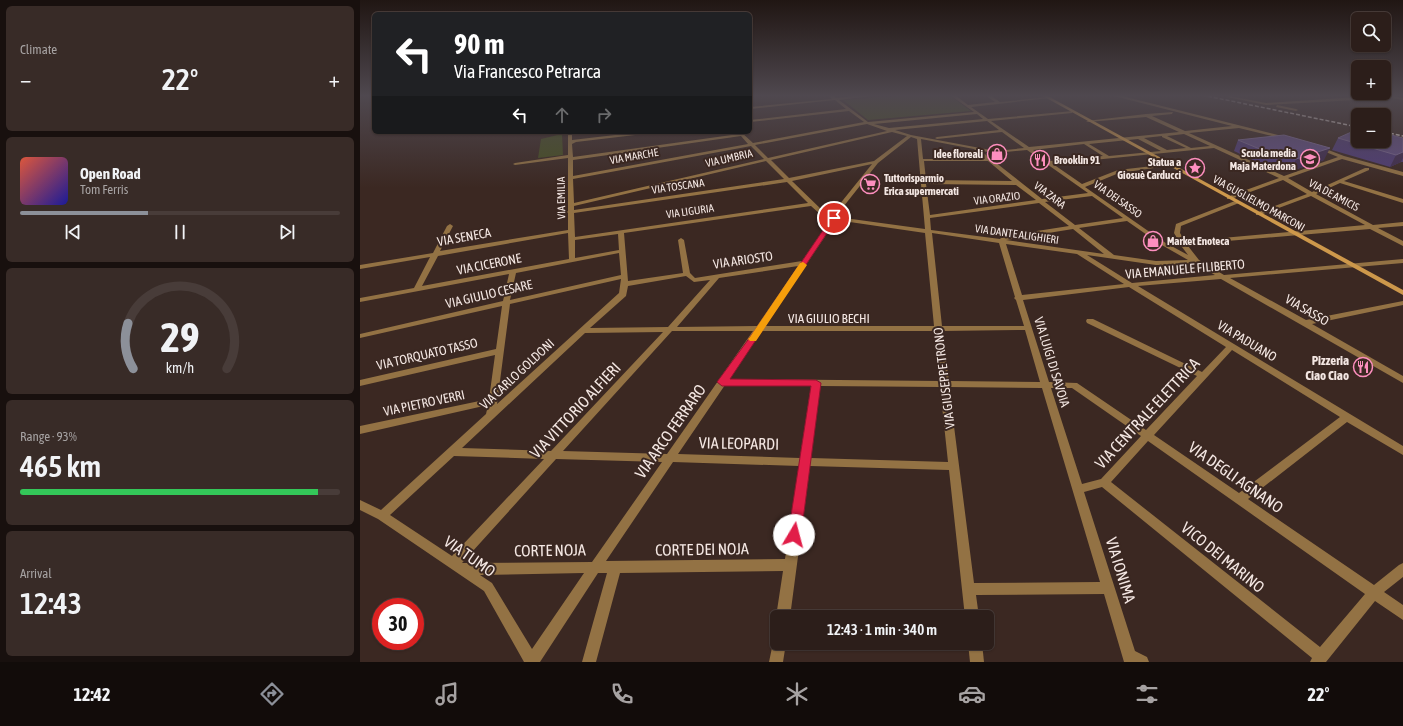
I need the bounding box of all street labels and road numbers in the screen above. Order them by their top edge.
street label: VIA MARCHE [609,146,660,166]
street label: VIA UMBRIA [704,147,754,169]
street label: VIA GUGLIELMO MARCONI [1211,173,1307,233]
street label: VIA EMILIA [555,176,567,219]
street label: VIA TOSCANA [651,176,706,196]
street label: VIA DE AMICIS [1307,177,1362,213]
street label: VIA DEI SASSO [1092,178,1144,220]
street label: VIA ZARA [1032,179,1069,211]
street label: VIA ORAZIO [973,189,1021,207]
street label: VIA LIGURIA [665,202,715,220]
street label: VIA DANTE ALIGHIERI [974,222,1060,246]
street label: VIA SENECA [436,225,493,249]
street label: VIA ARIOSTO [712,248,774,272]
street label: VIA CICERONE [455,250,523,278]
street label: VIA EMANUELE FILIBERTO [1125,256,1246,282]
street label: VIA GIULIO CESARE [444,277,534,311]
street label: VIA SASSO [1282,291,1332,329]
street label: VIA GIULIO BECHI [788,311,870,326]
street label: VIA LUIGI DI SAVOIA [1031,315,1073,409]
street label: VIA PADUANO [1215,317,1280,365]
street label: VIA GIUSEPPE TRONO [930,326,958,429]
street label: VIA TORQUATO TASSO [375,335,479,373]
street label: VIA CARLO GOLDONI [477,336,557,412]
street label: VIA CENTRALE ELETTRICA [1091,354,1203,472]
street label: VIA VITTORIO ALFIERI [526,359,624,461]
street label: VIA ARCO FERRARO [631,381,709,481]
street label: VIA PIETRO VERRI [382,387,466,419]
street label: VIA LEOPARDI [699,433,779,453]
street label: VIA DEGLI AGNANO [1185,438,1287,516]
street label: VICO DEI MARINO [1178,518,1268,596]
street label: VIA TUMO [441,532,499,580]
street label: VIA IONIMA [1103,535,1140,605]
street label: CORTE DEI NOJA [655,539,749,559]
street label: CORTE NOJA [514,540,586,560]

